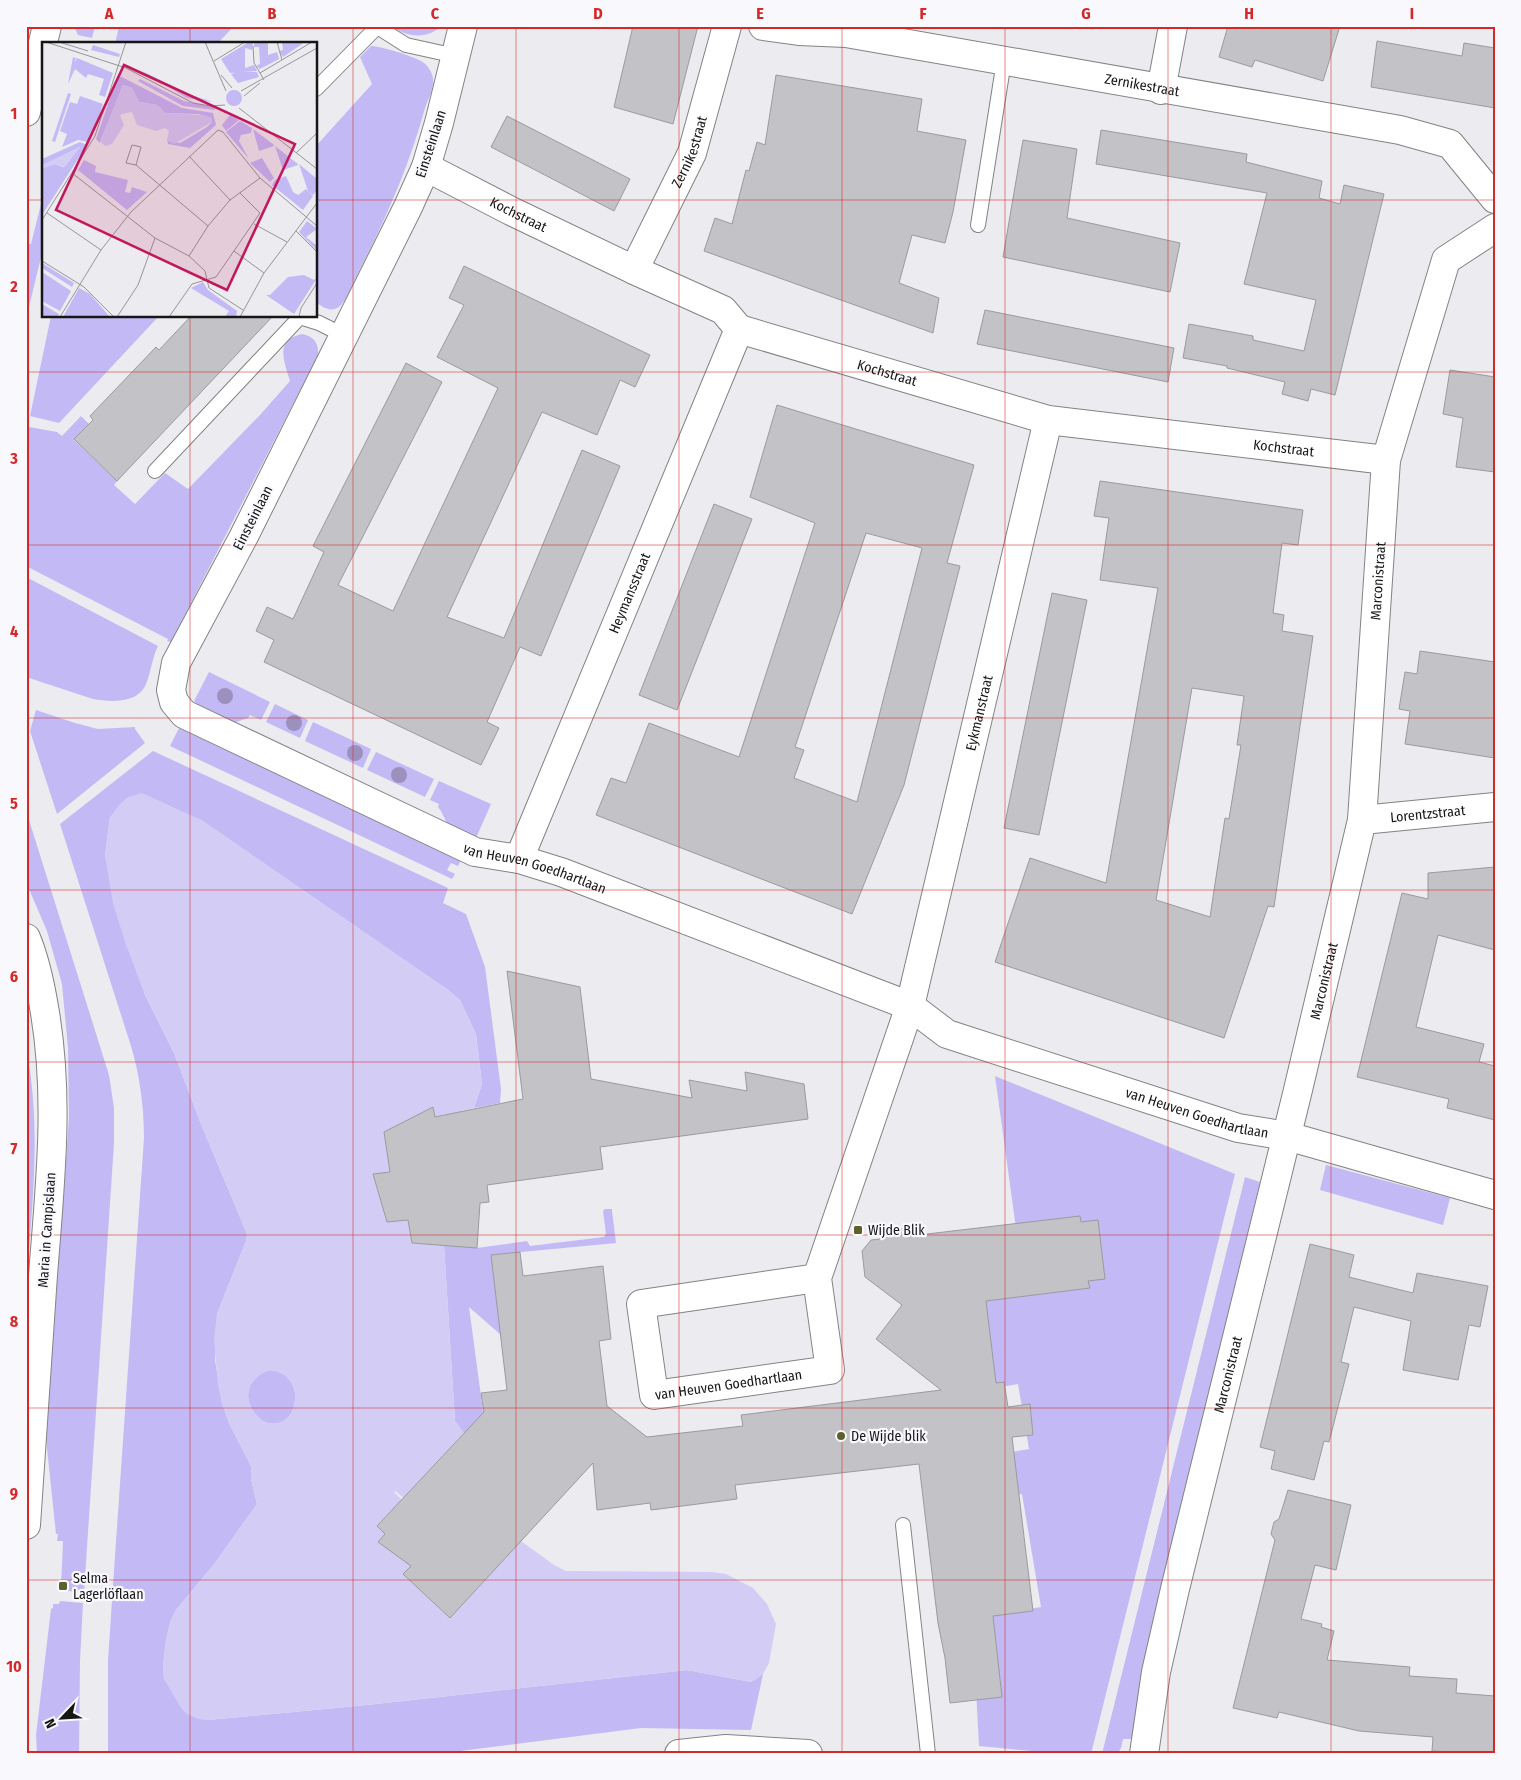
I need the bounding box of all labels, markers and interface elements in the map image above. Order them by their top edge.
text: A [104,4,114,23]
text: B [268,4,277,23]
text: C [431,4,440,23]
text: D [593,4,603,23]
text: E [756,4,764,23]
text: F [919,4,927,23]
text: G [1081,4,1091,23]
text: H [1244,4,1254,23]
text: I [1410,4,1414,23]
inset map [42,42,318,318]
street label: Zernikestraat [1103,70,1181,100]
text: 1 [11,104,17,123]
street label: Einsteinlaan [412,108,450,180]
street label: Zernikestraat [668,113,710,190]
street label: Kochstraat [487,193,550,236]
text: 2 [9,277,18,296]
street label: Kochstraat [855,356,919,390]
street label: Kochstraat [1252,436,1316,460]
text: 3 [9,449,18,468]
street label: Einsteinlaan [229,483,277,553]
street label: Marconistraat [1367,541,1389,621]
street label: Heymansstraat [605,550,654,636]
text: 4 [10,622,18,641]
street label: Eykmanstraat [962,673,996,753]
text: 5 [10,794,18,813]
street label: Lorentzstraat [1389,801,1466,826]
street label: van Heuven Goedhartlaan [461,839,609,897]
street label: Marconistraat [1306,940,1341,1021]
text: 6 [10,967,18,986]
street label: van Heuven Goedhartlaan [1124,1084,1270,1141]
text: 7 [11,1139,18,1158]
street label: Maria in Campislaan [34,1172,60,1288]
place label: Wijde Blik [868,1222,925,1239]
marker: Wijde Blik [852,1224,864,1236]
text: 8 [10,1312,19,1331]
street label: Marconistraat [1210,1334,1246,1415]
street label: van Heuven Goedhartlaan [654,1366,803,1403]
place label: De Wijde blik [851,1428,926,1445]
marker: De Wijde blik [835,1430,847,1442]
text: 9 [10,1484,18,1503]
place label: Selma Lagerlöflaan [73,1570,144,1603]
marker: Selma Lagerlöflaan [57,1580,69,1592]
text: 10 [6,1657,22,1676]
north arrow [38,1692,88,1742]
text: N [41,1716,60,1731]

